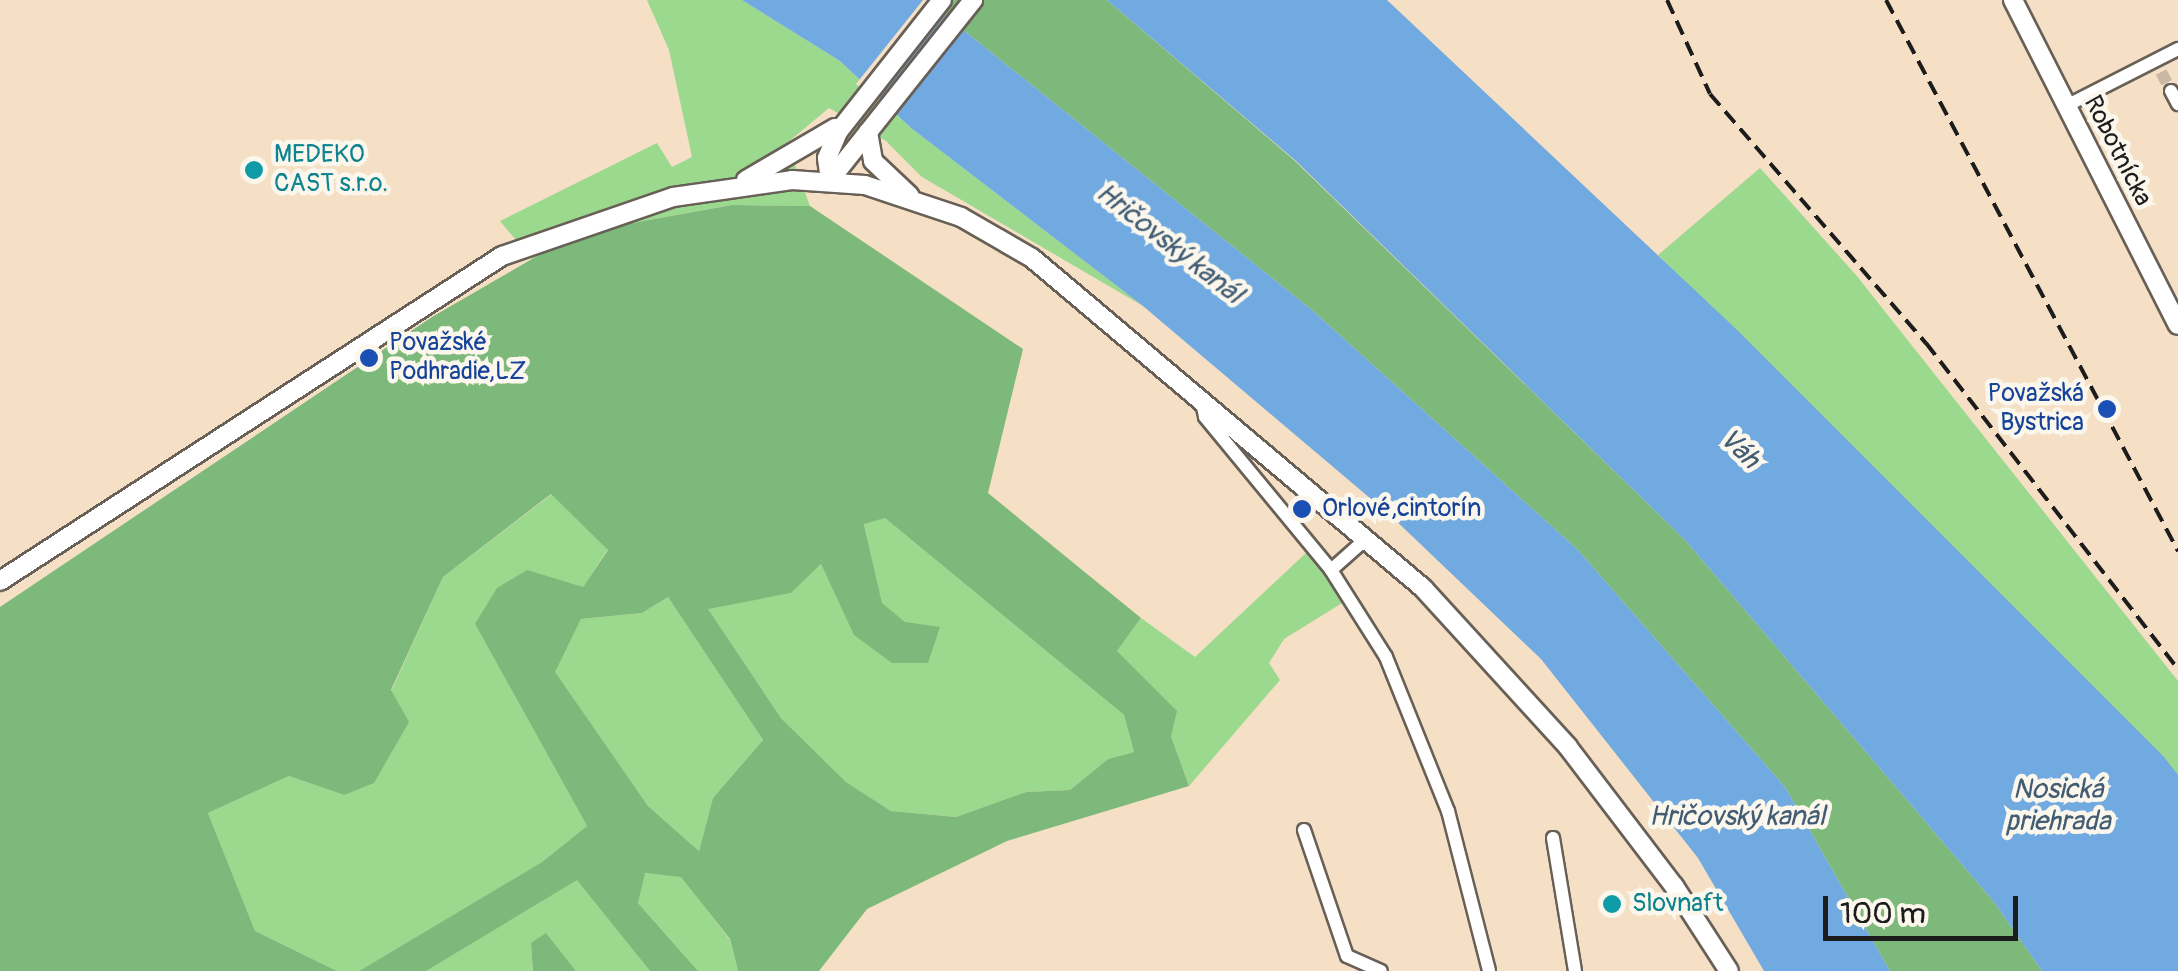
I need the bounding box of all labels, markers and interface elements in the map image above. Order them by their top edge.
street label: Robotnícka [2076,91,2158,211]
place label: MEDEKO CAST s.r.o. [274,141,388,200]
marker: MEDEKO CAST s.r.o. [243,159,265,181]
water label: Hričovský kanál [1089,176,1249,312]
place label: Považské Podhradie,LZ [389,329,526,388]
marker: Považské Podhradie,LZ [358,347,380,369]
place label: Považská Bystrica [1988,380,2084,439]
marker: Považská Bystrica [2094,396,2120,422]
water label: Váh [1712,422,1766,476]
place label: Orlové,cintorín [1322,494,1481,524]
marker: Orlové,cintorín [1291,498,1313,520]
water label: Nosická priehrada [2006,773,2110,839]
water label: Hričovský kanál [1649,800,1825,834]
scale bar [1828,876,2023,938]
place label: Slovnaft [1632,889,1723,919]
marker: Slovnaft [1601,893,1623,915]
text: 100 m [1840,895,1926,932]

